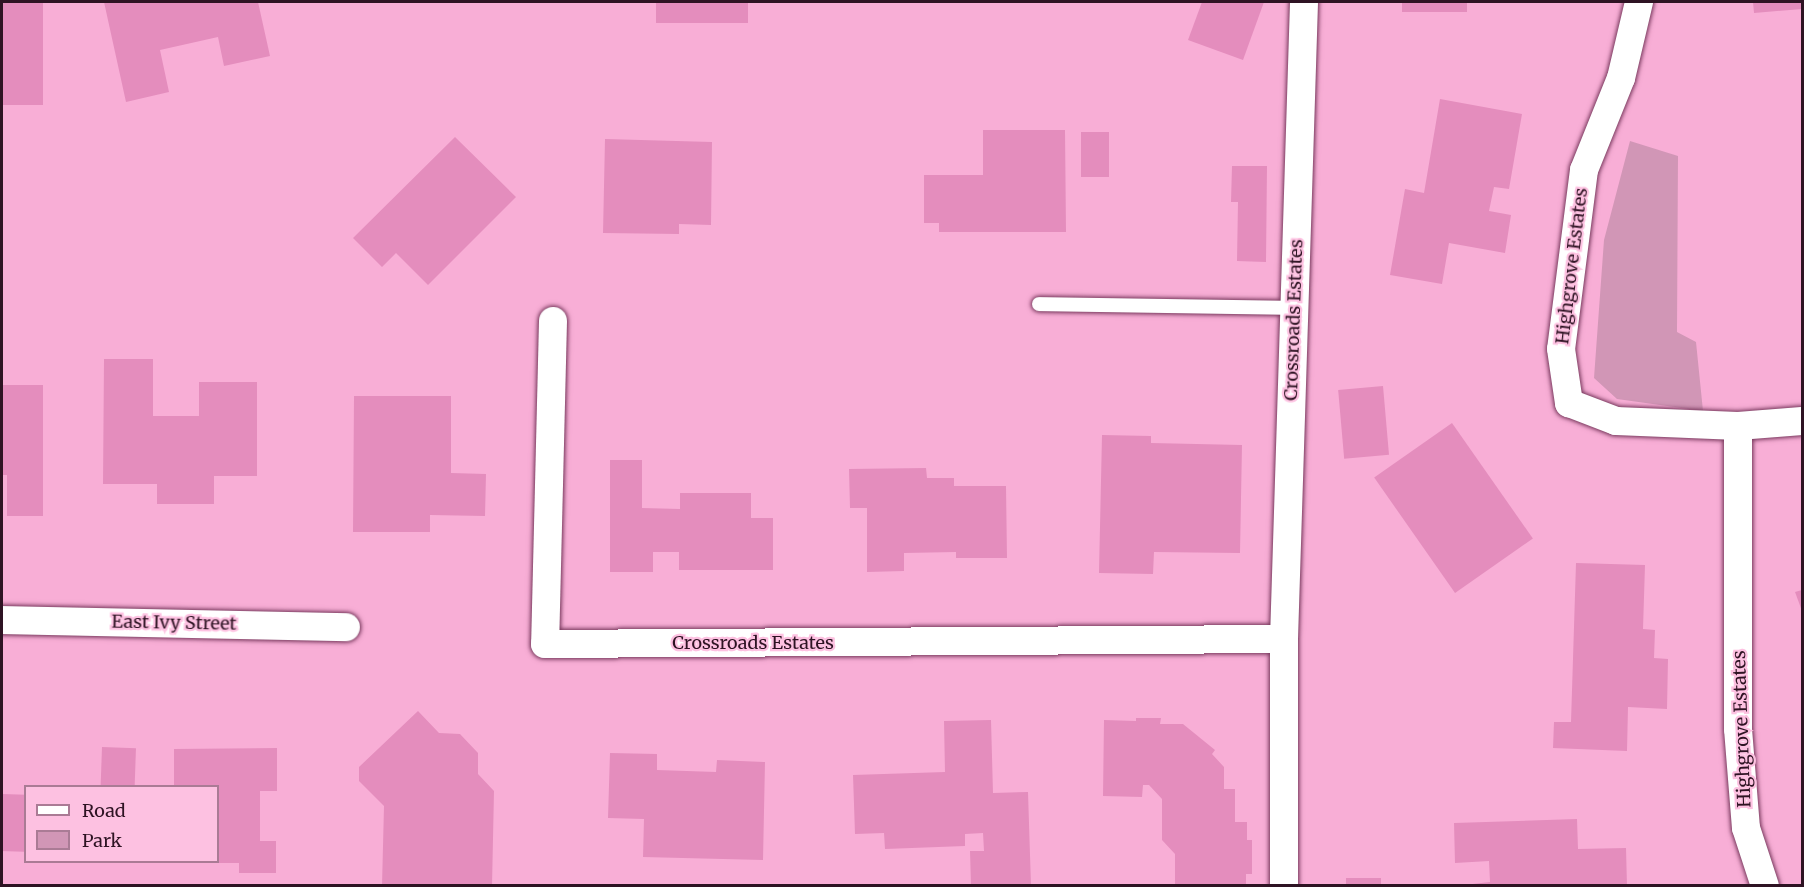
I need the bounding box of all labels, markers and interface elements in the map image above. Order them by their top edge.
street label: Highgrove Estates [1552,187,1592,345]
street label: Crossroads Estates [1280,239,1308,401]
street label: East Ivy Street [111,611,237,635]
street label: Crossroads Estates [672,632,834,654]
street label: Highgrove Estates [1728,650,1756,808]
legend [24,785,219,863]
text: Road [82,799,126,822]
text: Park [82,829,122,852]

